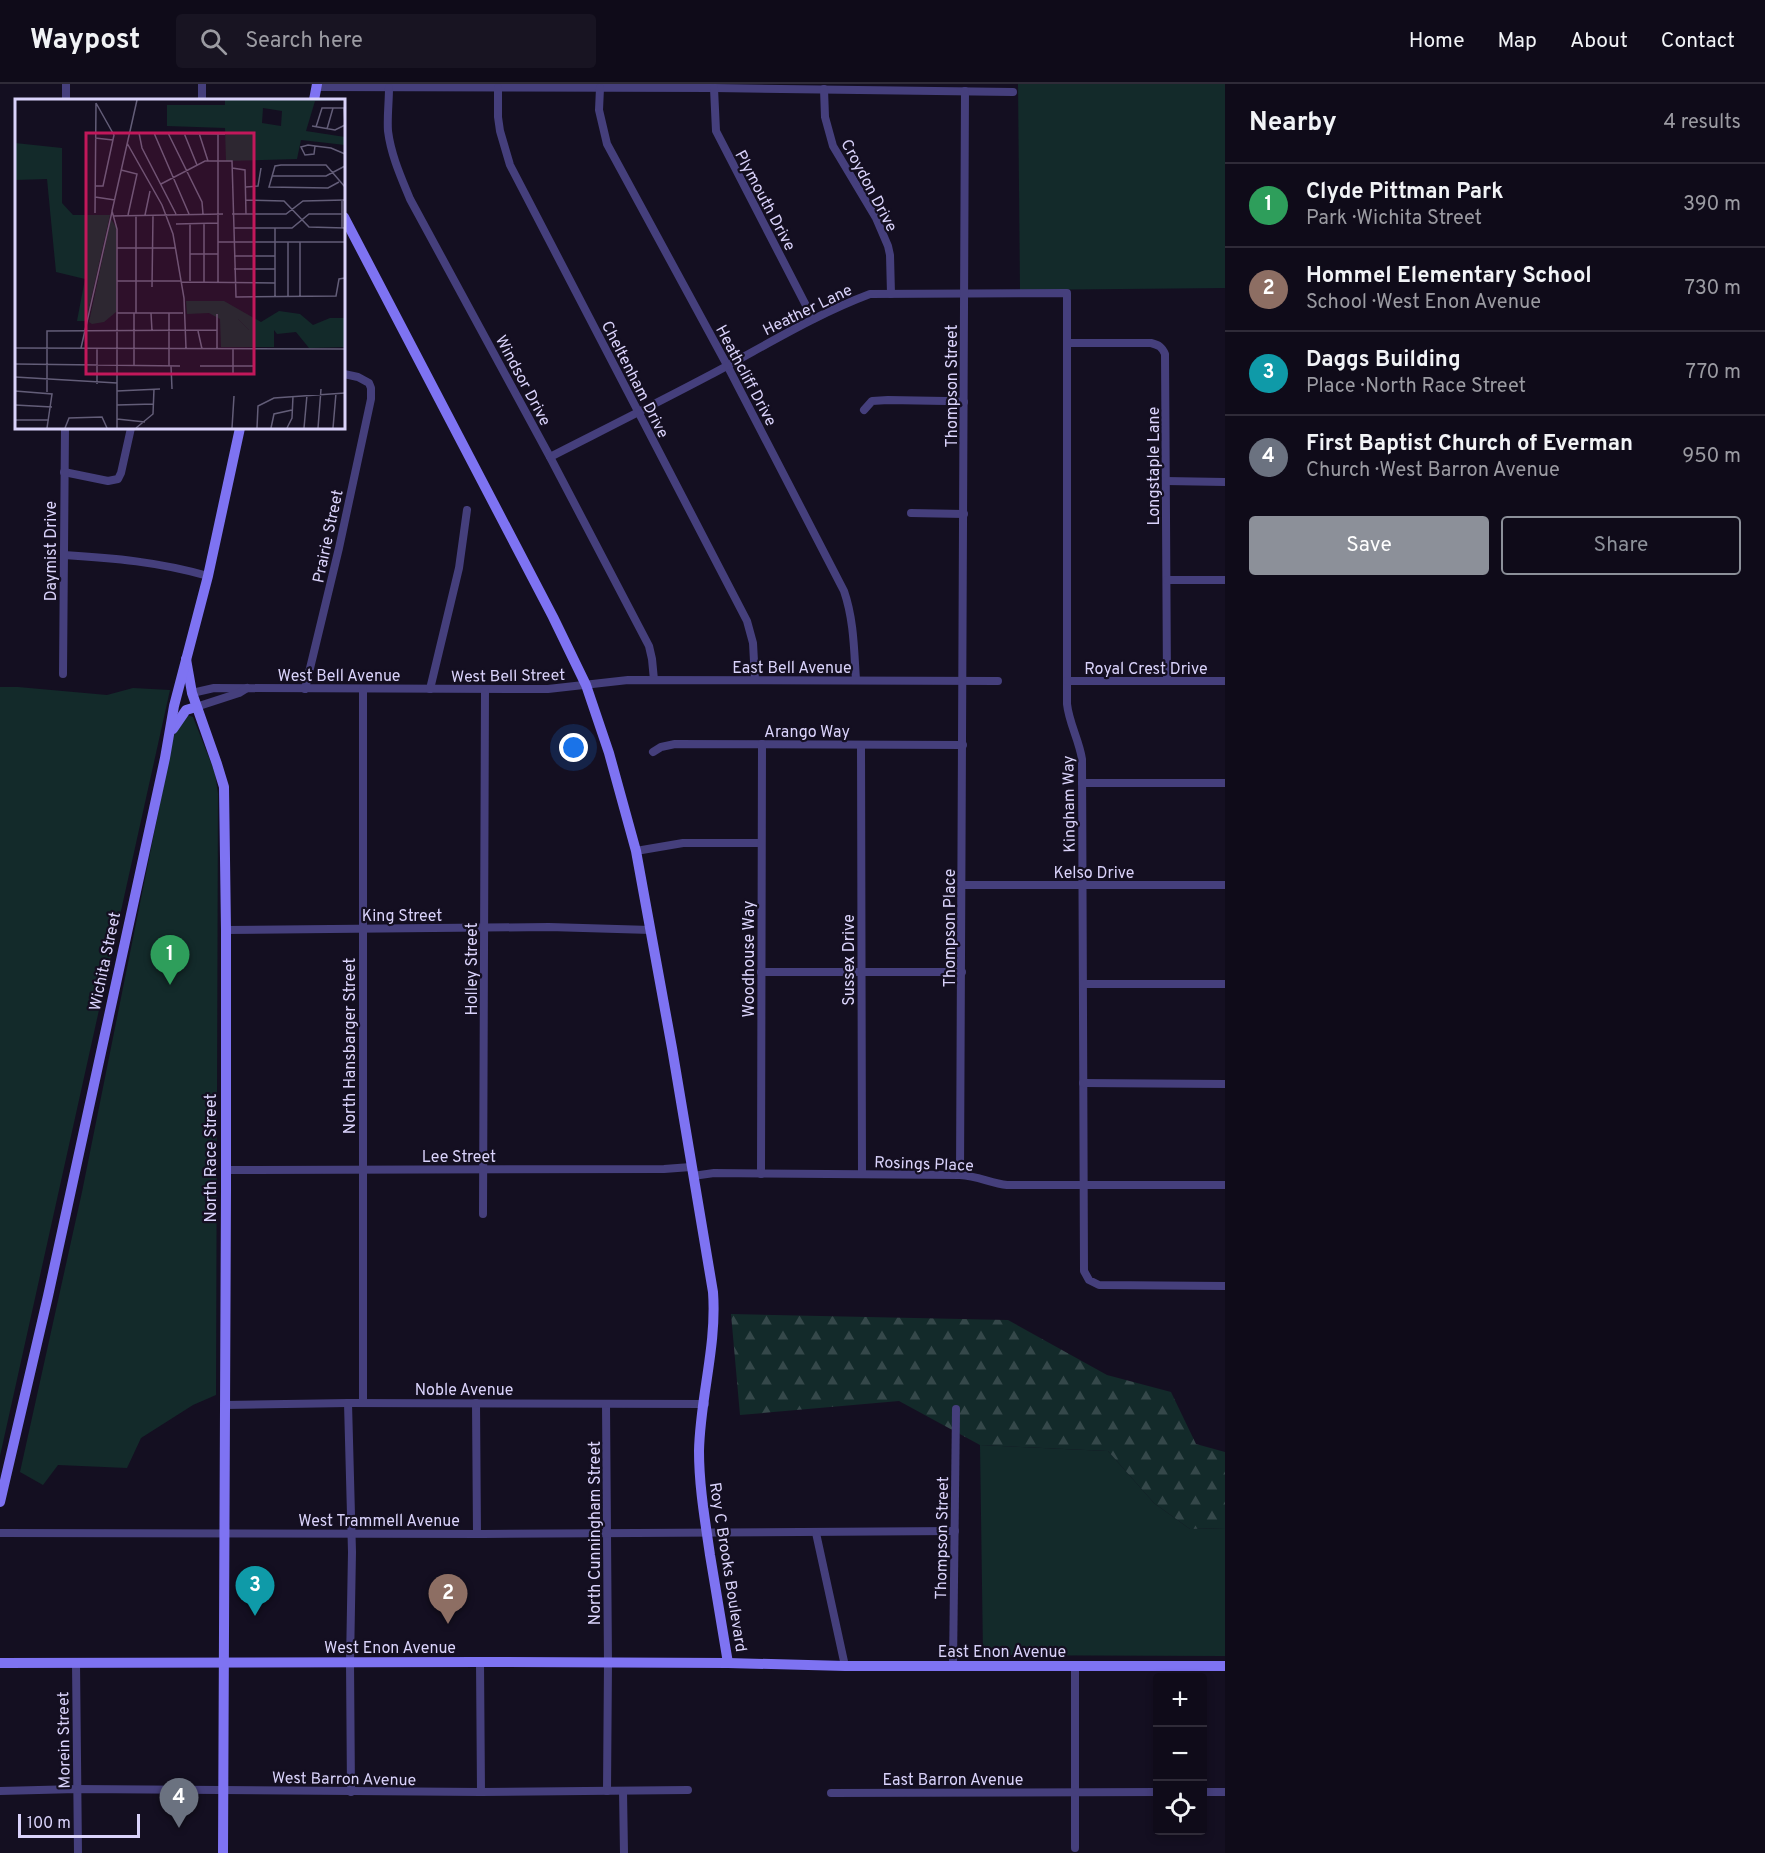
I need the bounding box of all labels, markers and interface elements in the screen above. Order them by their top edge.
search box [176,14,596,68]
text: Waypost [30,23,140,59]
icon: search [197,25,230,58]
text: Search here [245,28,363,55]
text: Home [1409,28,1465,55]
text: Map [1498,28,1537,55]
text: About [1570,28,1628,55]
text: Contact [1661,28,1735,55]
inset map [15,99,345,429]
text: Nearby [1249,107,1337,140]
text: 4 results [1664,110,1741,136]
street label: Croydon Drive [835,136,901,236]
street label: Plymouth Drive [729,147,799,255]
text: Clyde Pittman Park [1306,179,1503,206]
text: 1 [1265,192,1273,218]
text: 390 m [1683,192,1741,218]
text: Park · Wichita Street [1306,206,1482,232]
text: Hommel Elementary School [1306,263,1592,290]
text: 2 [1262,276,1275,302]
text: 730 m [1685,276,1741,302]
street label: Heather Lane [760,281,856,341]
text: School · West Enon Avenue [1306,290,1541,316]
street label: Cheltenham Drive [596,318,672,442]
street label: Heathcliff Drive [710,322,780,430]
street label: Thompson Street [943,324,963,448]
street label: Windsor Drive [490,332,554,430]
text: Daggs Building [1306,347,1461,374]
text: 3 [1263,360,1275,386]
text: 770 m [1686,360,1741,386]
text: Place · North Race Street [1306,374,1526,400]
street label: Longstaple Lane [1145,407,1165,525]
text: First Baptist Church of Everman [1306,431,1633,458]
text: 4 [1262,444,1275,470]
text: 950 m [1682,444,1741,470]
text: Church · West Barron Avenue [1306,458,1560,484]
street label: Prairie Street [309,488,349,585]
street label: Daymist Drive [42,501,62,601]
button: Save [1249,516,1489,575]
button: Share [1501,516,1741,575]
street label: East Bell Avenue [732,659,852,679]
street label: Royal Crest Drive [1084,660,1208,680]
street label: West Bell Street [451,666,565,688]
street label: West Bell Avenue [278,667,400,687]
street label: Arango Way [764,723,850,743]
your location [559,733,588,762]
street label: Kingham Way [1059,755,1081,853]
street label: Kelso Drive [1054,864,1134,884]
street label: Thompson Place [941,869,961,987]
street label: Woodhouse Way [740,901,760,1017]
street label: King Street [362,907,442,927]
street label: Wichita Street [86,910,126,1013]
street label: Sussex Drive [840,914,860,1006]
street label: Holley Street [463,922,483,1016]
pin: 1 [150,936,190,985]
street label: North Hansbarger Street [341,958,361,1134]
street label: North Race Street [202,1094,222,1222]
street label: Lee Street [422,1148,496,1168]
street label: Rosings Place [874,1153,974,1177]
street label: Noble Avenue [415,1381,513,1401]
street label: North Cunningham Street [586,1441,606,1625]
street label: Thompson Street [932,1476,954,1600]
street label: Roy C Brooks Boulevard [704,1481,750,1654]
street label: West Trammell Avenue [298,1512,460,1532]
pin: 3 [236,1566,274,1616]
pin: 2 [428,1574,468,1624]
street label: West Enon Avenue [324,1639,456,1659]
street label: East Enon Avenue [938,1643,1066,1663]
map controls [1153,1673,1207,1835]
button: + [1153,1673,1207,1727]
street label: Morein Street [54,1691,76,1789]
button: − [1153,1727,1207,1781]
street label: West Barron Avenue [272,1769,416,1791]
street label: East Barron Avenue [883,1771,1023,1791]
pin: 4 [160,1778,198,1828]
button: locate [1153,1781,1207,1835]
scale bar [18,1811,140,1838]
text: 100 m [27,1814,71,1834]

